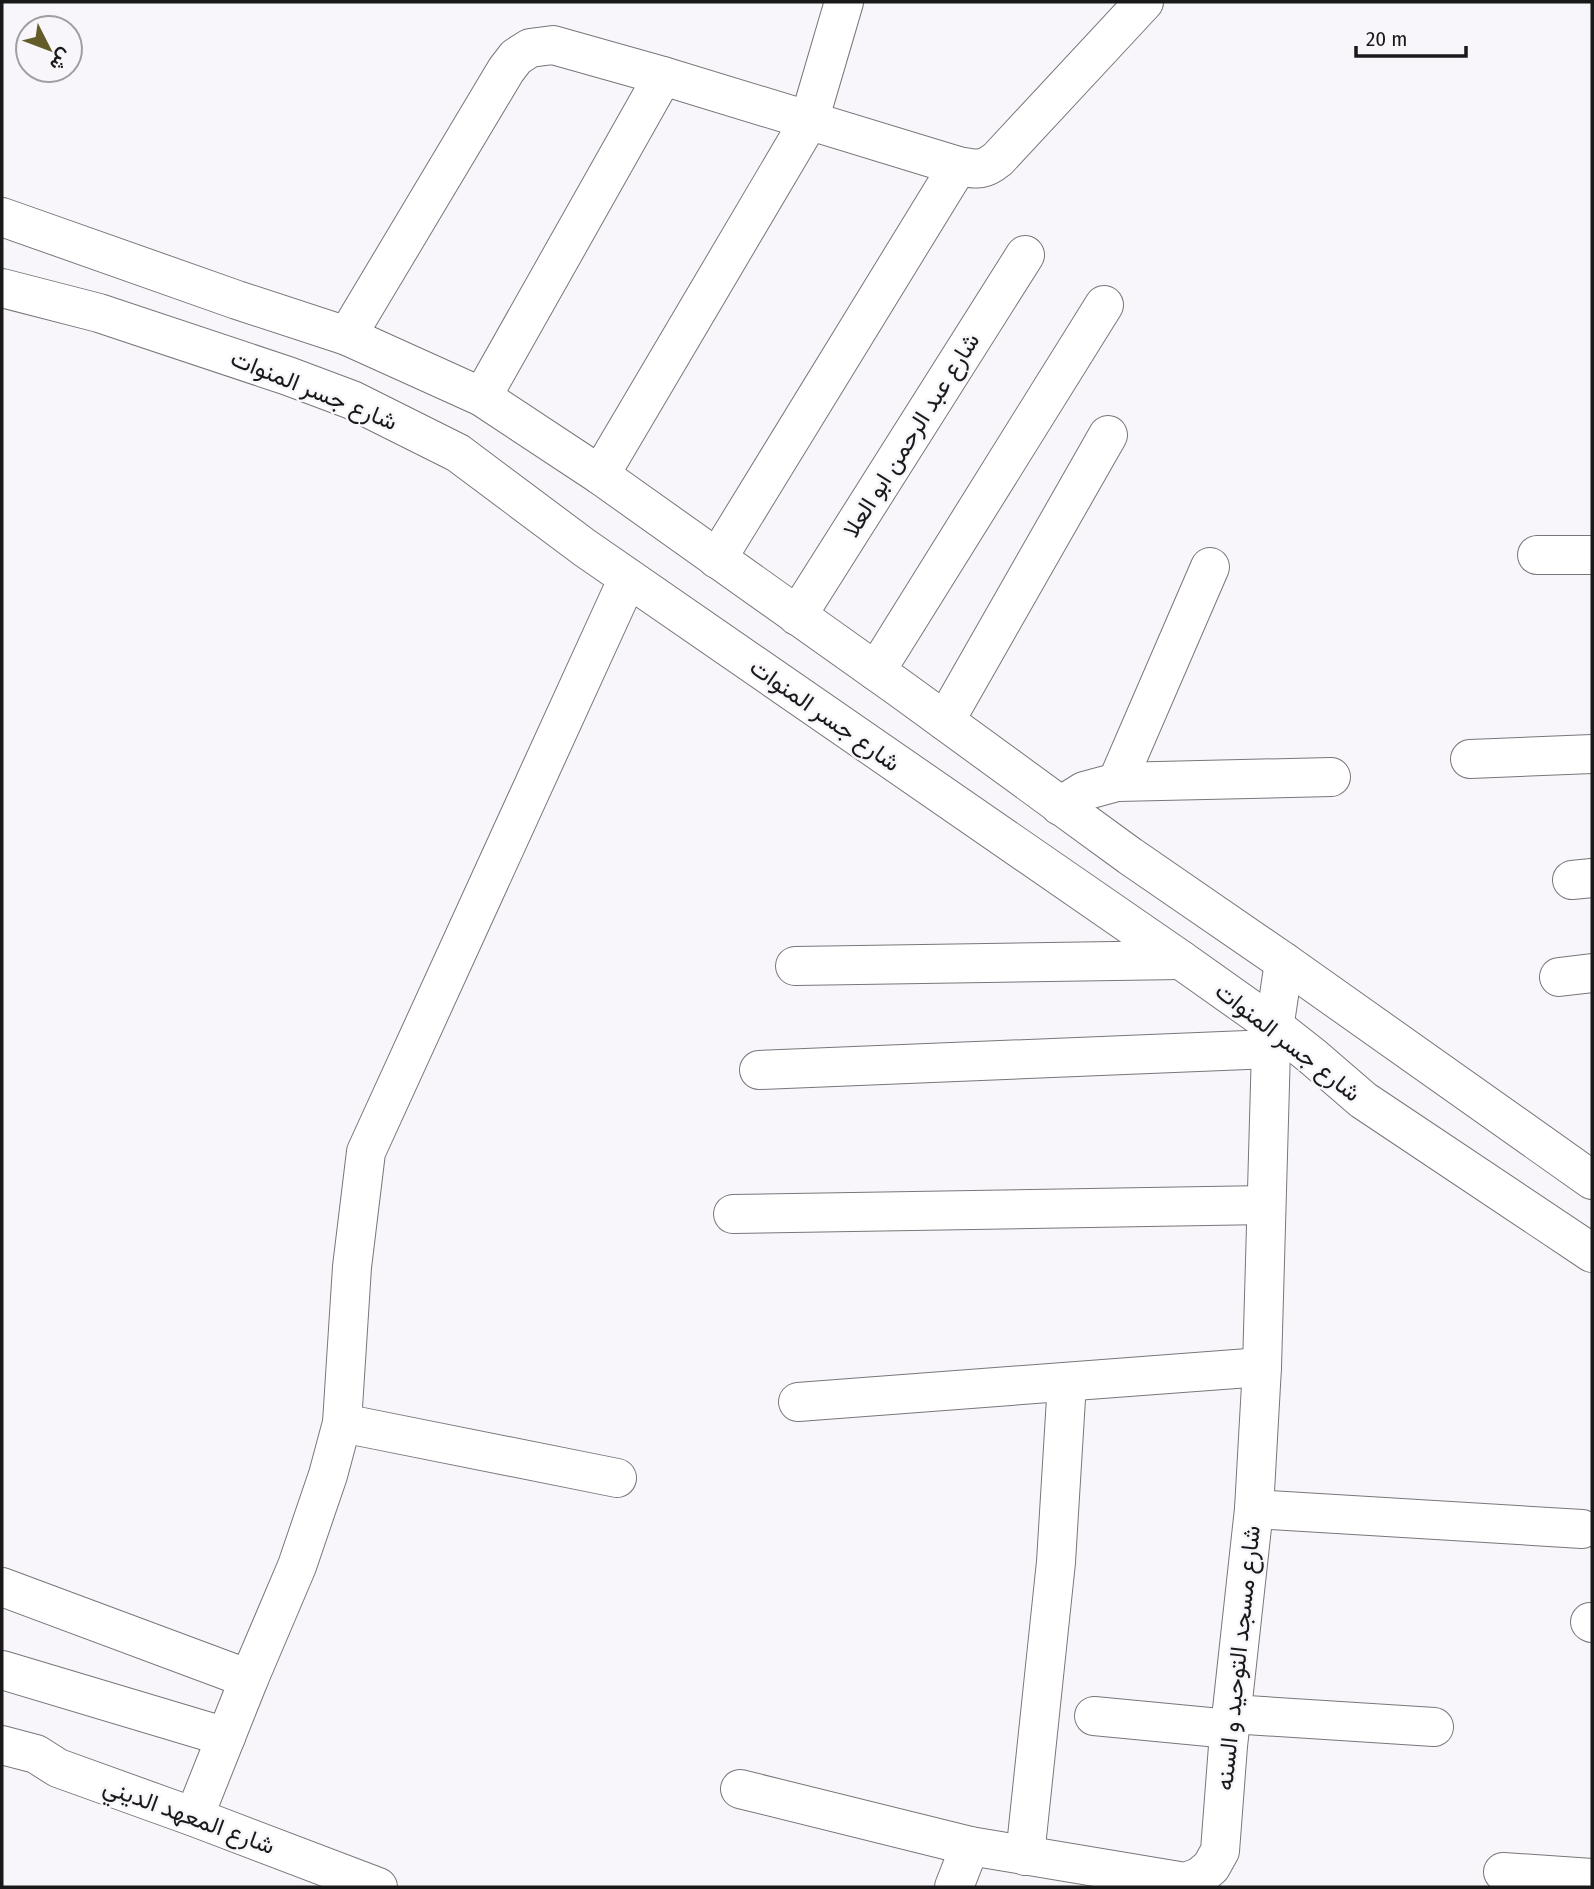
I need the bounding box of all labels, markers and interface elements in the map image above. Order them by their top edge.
north arrow [14,14,84,84]
scale bar [1356,14,1466,58]
text: 20 m [1366,26,1407,52]
text: ش [45,44,77,76]
street label: شارع عبد الرحمن ابو العلا [837,328,987,543]
street label: شارع جسر المنوات [226,344,401,438]
street label: شارع جسر المنوات [743,653,905,779]
street label: شارع جسر المنوات [1209,977,1366,1109]
street label: شارع مسجد التوحيد و السنه [1210,1524,1268,1792]
street label: شارع المعهد الديني [98,1772,279,1865]

